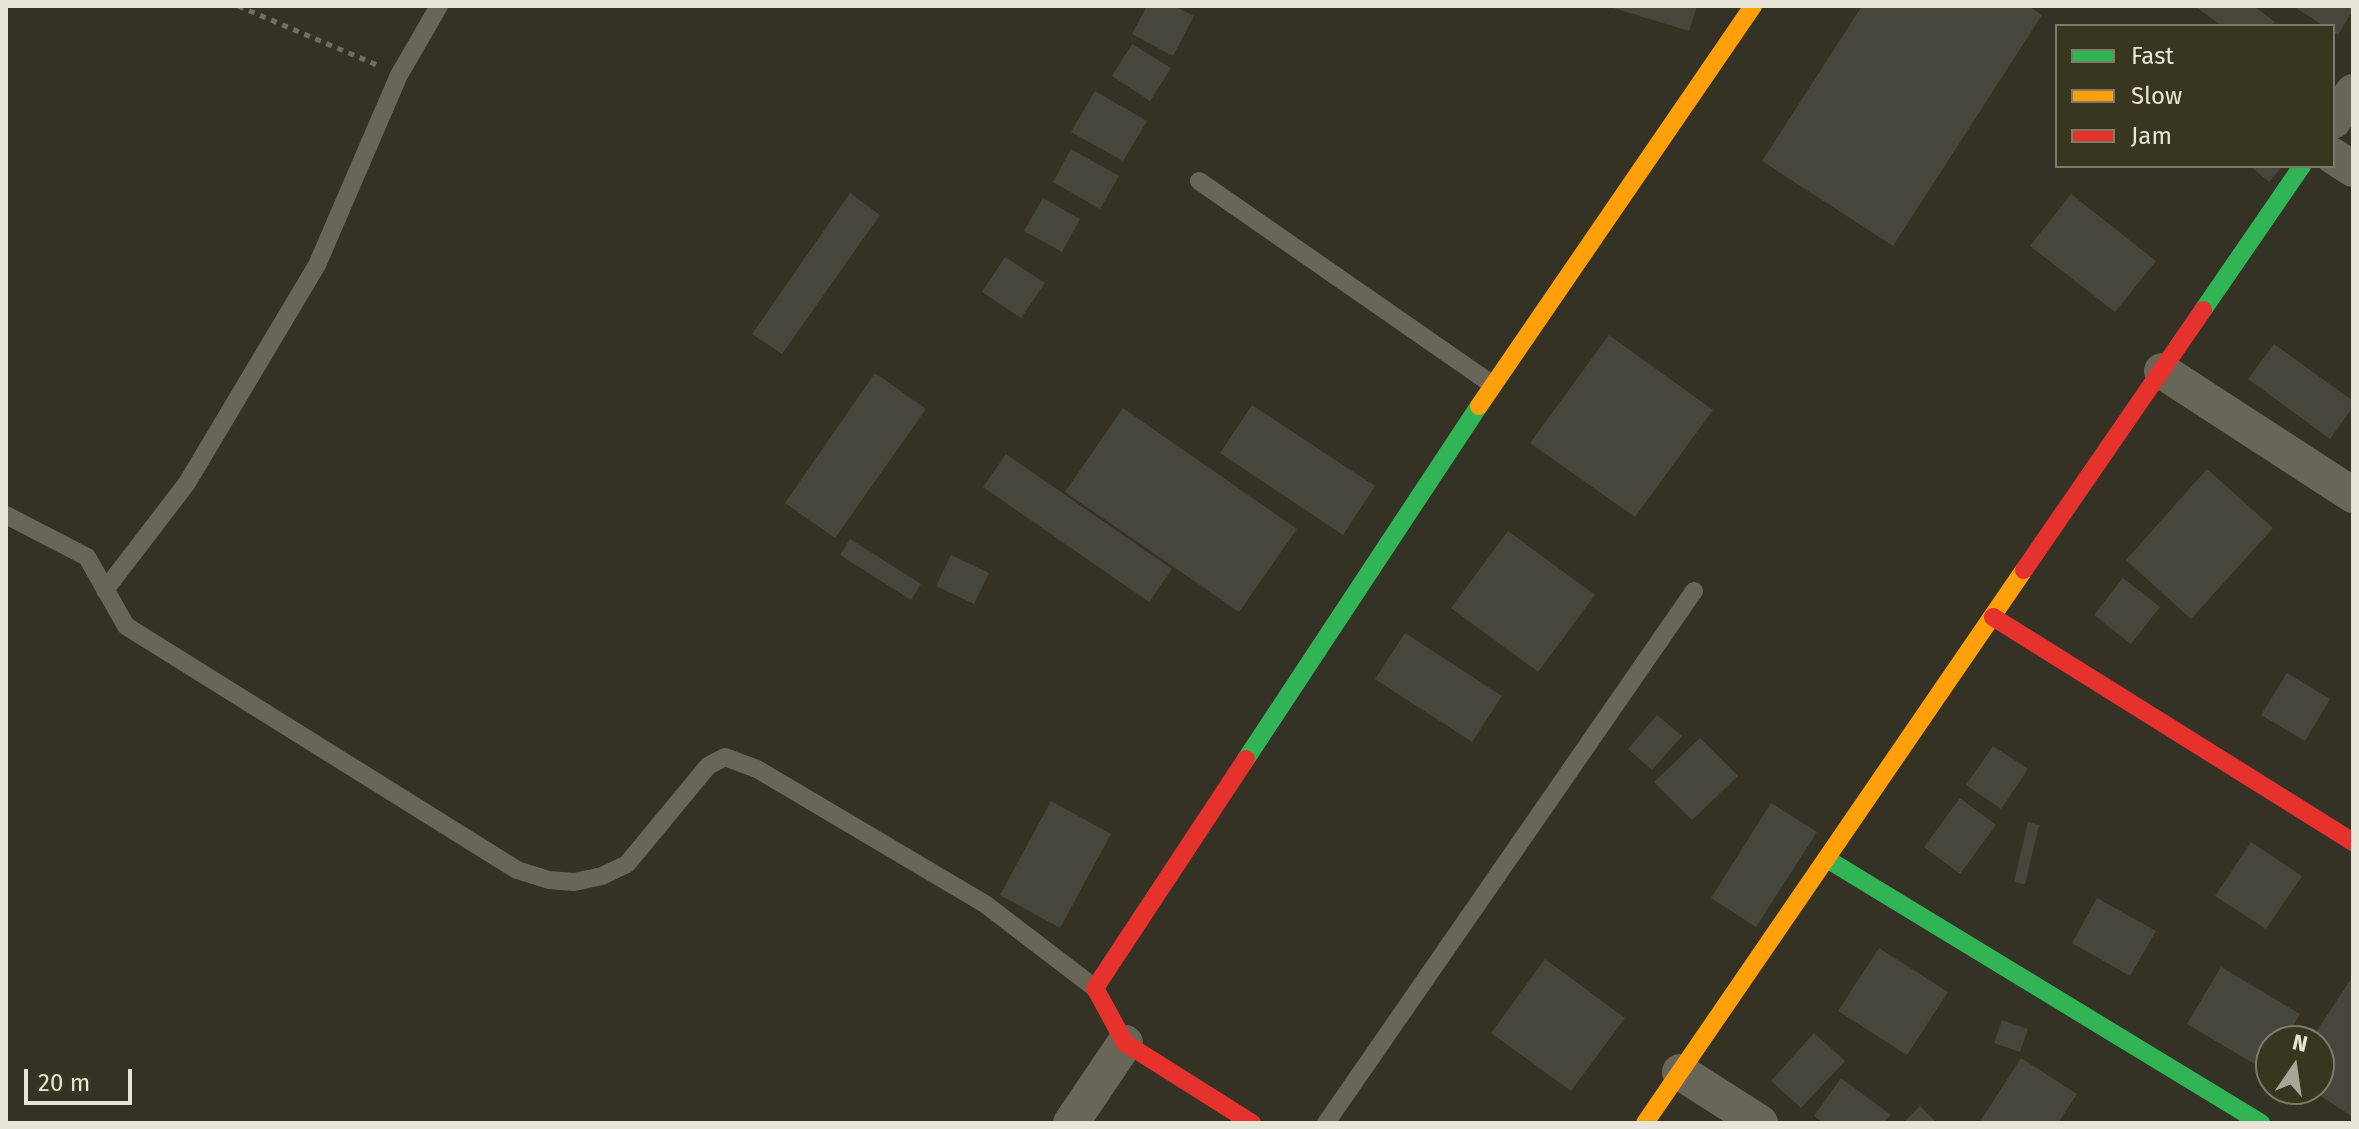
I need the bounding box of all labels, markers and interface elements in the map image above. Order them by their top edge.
legend [2055,24,2335,168]
text: Fast [2131,42,2174,70]
text: Slow [2131,82,2182,110]
text: Jam [2131,122,2172,150]
north arrow [2255,1025,2335,1105]
text: N [2290,1028,2310,1058]
scale bar [28,1053,136,1103]
text: 20 m [38,1069,90,1097]

